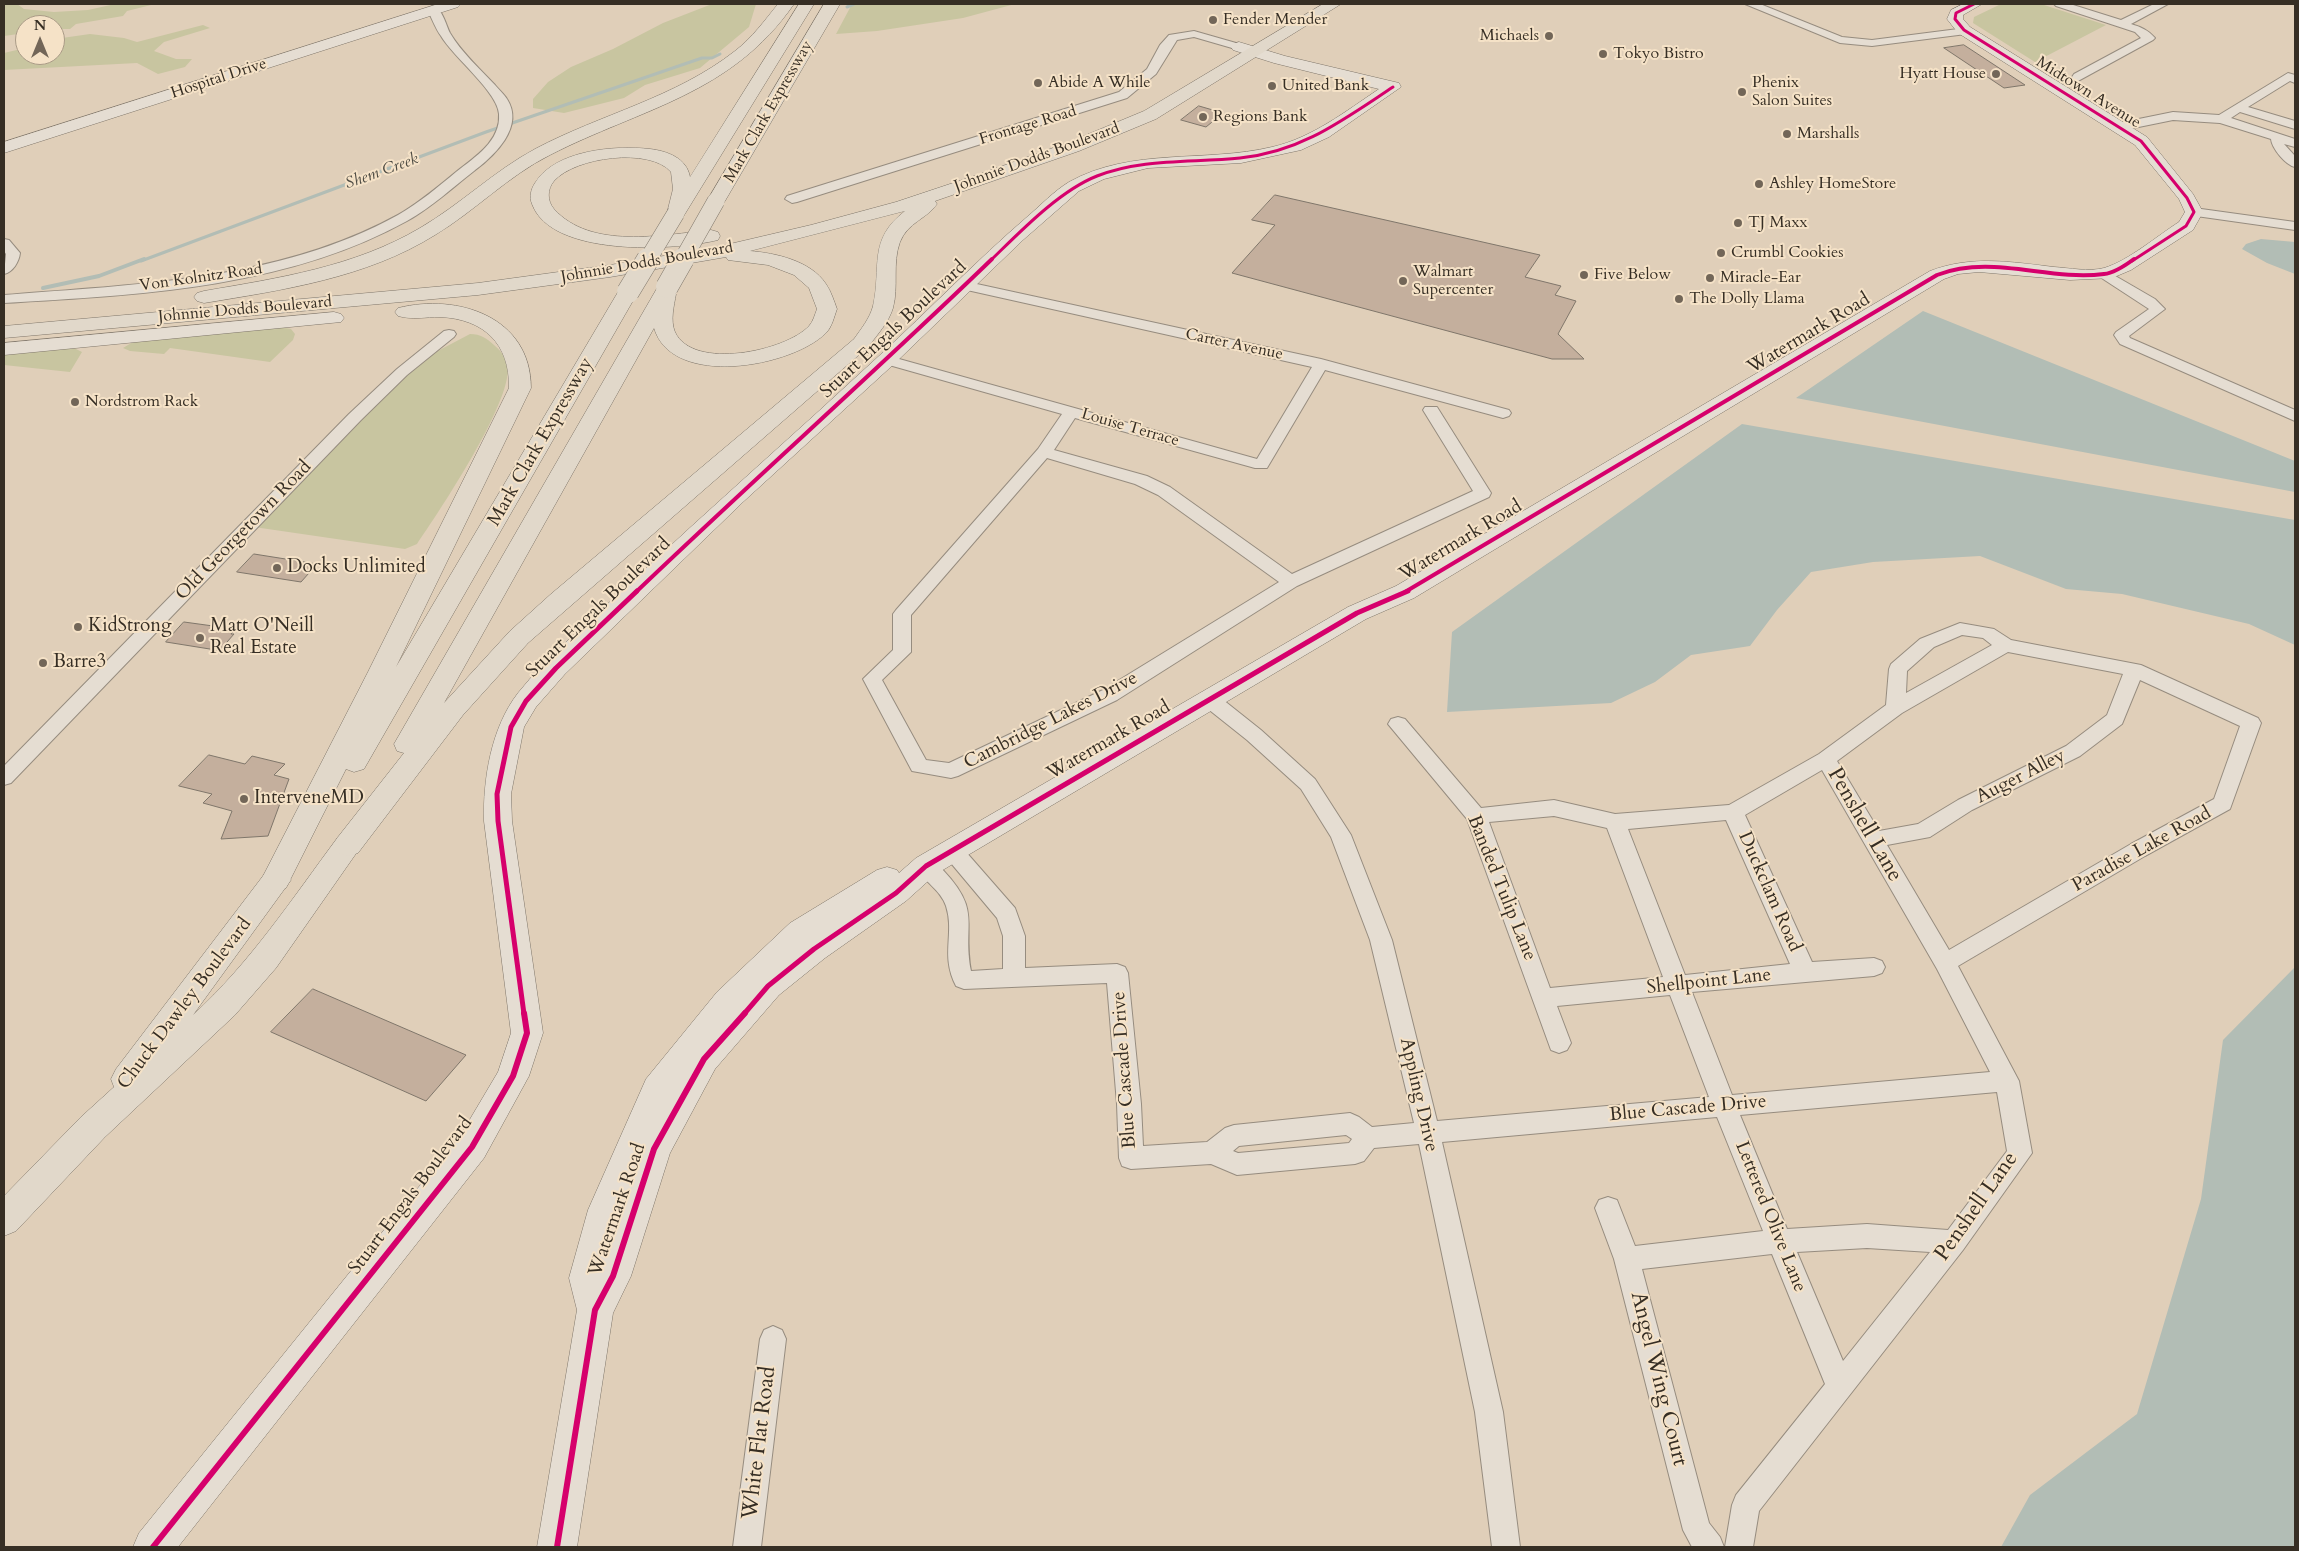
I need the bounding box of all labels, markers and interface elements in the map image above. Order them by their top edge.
place label: Fender Mender [1223,10,1327,30]
marker: Fender Mender [1207,14,1219,26]
north arrow [15,15,65,65]
text: N [34,16,46,35]
place label: Michaels [1480,26,1539,46]
marker: Michaels [1543,30,1555,42]
street label: Mark Clark Expressway [720,38,818,186]
place label: Tokyo Bistro [1613,44,1704,64]
marker: Tokyo Bistro [1597,48,1609,60]
street label: Midtown Avenue [2032,53,2144,133]
street label: Hospital Drive [169,55,269,103]
place label: Hyatt House [1899,64,1986,84]
marker: Hyatt House [1990,68,2002,80]
place label: Abide A While [1048,73,1151,93]
place label: Phenix Salon Suites [1752,73,1832,111]
place label: United Bank [1282,76,1369,96]
marker: Abide A While [1032,77,1044,89]
marker: United Bank [1266,80,1278,92]
marker: Phenix Salon Suites [1736,86,1748,98]
street label: Frontage Road [977,102,1079,150]
place label: Regions Bank [1213,107,1308,127]
marker: Regions Bank [1197,111,1209,123]
street label: Johnnie Dodds Boulevard [952,119,1122,197]
place label: Marshalls [1797,124,1859,144]
marker: Marshalls [1781,128,1793,140]
water label: Shem Creek [343,150,421,194]
place label: Ashley HomeStore [1769,174,1896,194]
marker: Ashley HomeStore [1753,178,1765,190]
place label: TJ Maxx [1748,213,1807,233]
marker: TJ Maxx [1732,217,1744,229]
street label: Johnnie Dodds Boulevard [559,238,735,288]
place label: Crumbl Cookies [1731,243,1844,263]
marker: Crumbl Cookies [1715,247,1727,259]
street label: Stuart Engals Boulevard [816,256,972,404]
street label: Von Kolnitz Road [138,260,264,296]
place label: Walmart Supercenter [1413,262,1493,300]
place label: Five Below [1594,265,1671,285]
place label: Miracle-Ear [1720,268,1801,288]
marker: Five Below [1578,269,1590,281]
marker: Miracle-Ear [1704,272,1716,284]
marker: Walmart Supercenter [1397,275,1409,287]
street label: Watermark Road [1744,288,1874,380]
place label: The Dolly Llama [1689,289,1805,309]
street label: Johnnie Dodds Boulevard [157,293,333,327]
marker: The Dolly Llama [1673,293,1685,305]
street label: Carter Avenue [1183,325,1285,365]
street label: Mark Clark Expressway [483,354,599,530]
place label: Nordstrom Rack [85,392,198,412]
marker: Nordstrom Rack [69,396,81,408]
street label: Louise Terrace [1079,405,1181,451]
street label: Old Georgetown Road [171,456,317,606]
street label: Watermark Road [1396,495,1526,587]
street label: Stuart Engals Boulevard [522,533,676,683]
place label: Docks Unlimited [287,557,426,579]
marker: Docks Unlimited [271,562,283,574]
place label: KidStrong [88,616,172,638]
place label: Matt O'Neill Real Estate [210,616,314,660]
marker: KidStrong [72,621,84,633]
marker: Matt O'Neill Real Estate [194,632,206,644]
place label: Barre3 [53,652,106,674]
marker: Barre3 [37,657,49,669]
street label: Cambridge Lakes Drive [960,667,1142,775]
street label: Watermark Road [1043,696,1175,786]
street label: Auger Alley [1973,745,2069,809]
street label: Penshell Lane [1821,763,1907,887]
place label: InterveneMD [254,788,364,810]
marker: InterveneMD [238,793,250,805]
street label: Paradise Lake Road [2068,802,2216,898]
street label: Banded Tulip Lane [1461,812,1541,964]
street label: Duckclam Road [1732,828,1806,956]
street label: Chuck Dawley Boulevard [113,914,257,1094]
street label: Shellpoint Lane [1646,964,1772,1000]
street label: Blue Cascade Drive [1108,991,1142,1149]
street label: Appling Drive [1394,1036,1442,1154]
street label: Blue Cascade Drive [1608,1091,1768,1127]
street label: Stuart Engals Boulevard [344,1113,478,1279]
street label: Lettered Olive Lane [1729,1138,1811,1296]
street label: Watermark Road [585,1141,651,1279]
street label: Penshell Lane [1930,1147,2024,1267]
street label: Angel Wing Court [1624,1289,1692,1469]
street label: White Flat Road [737,1365,783,1521]

